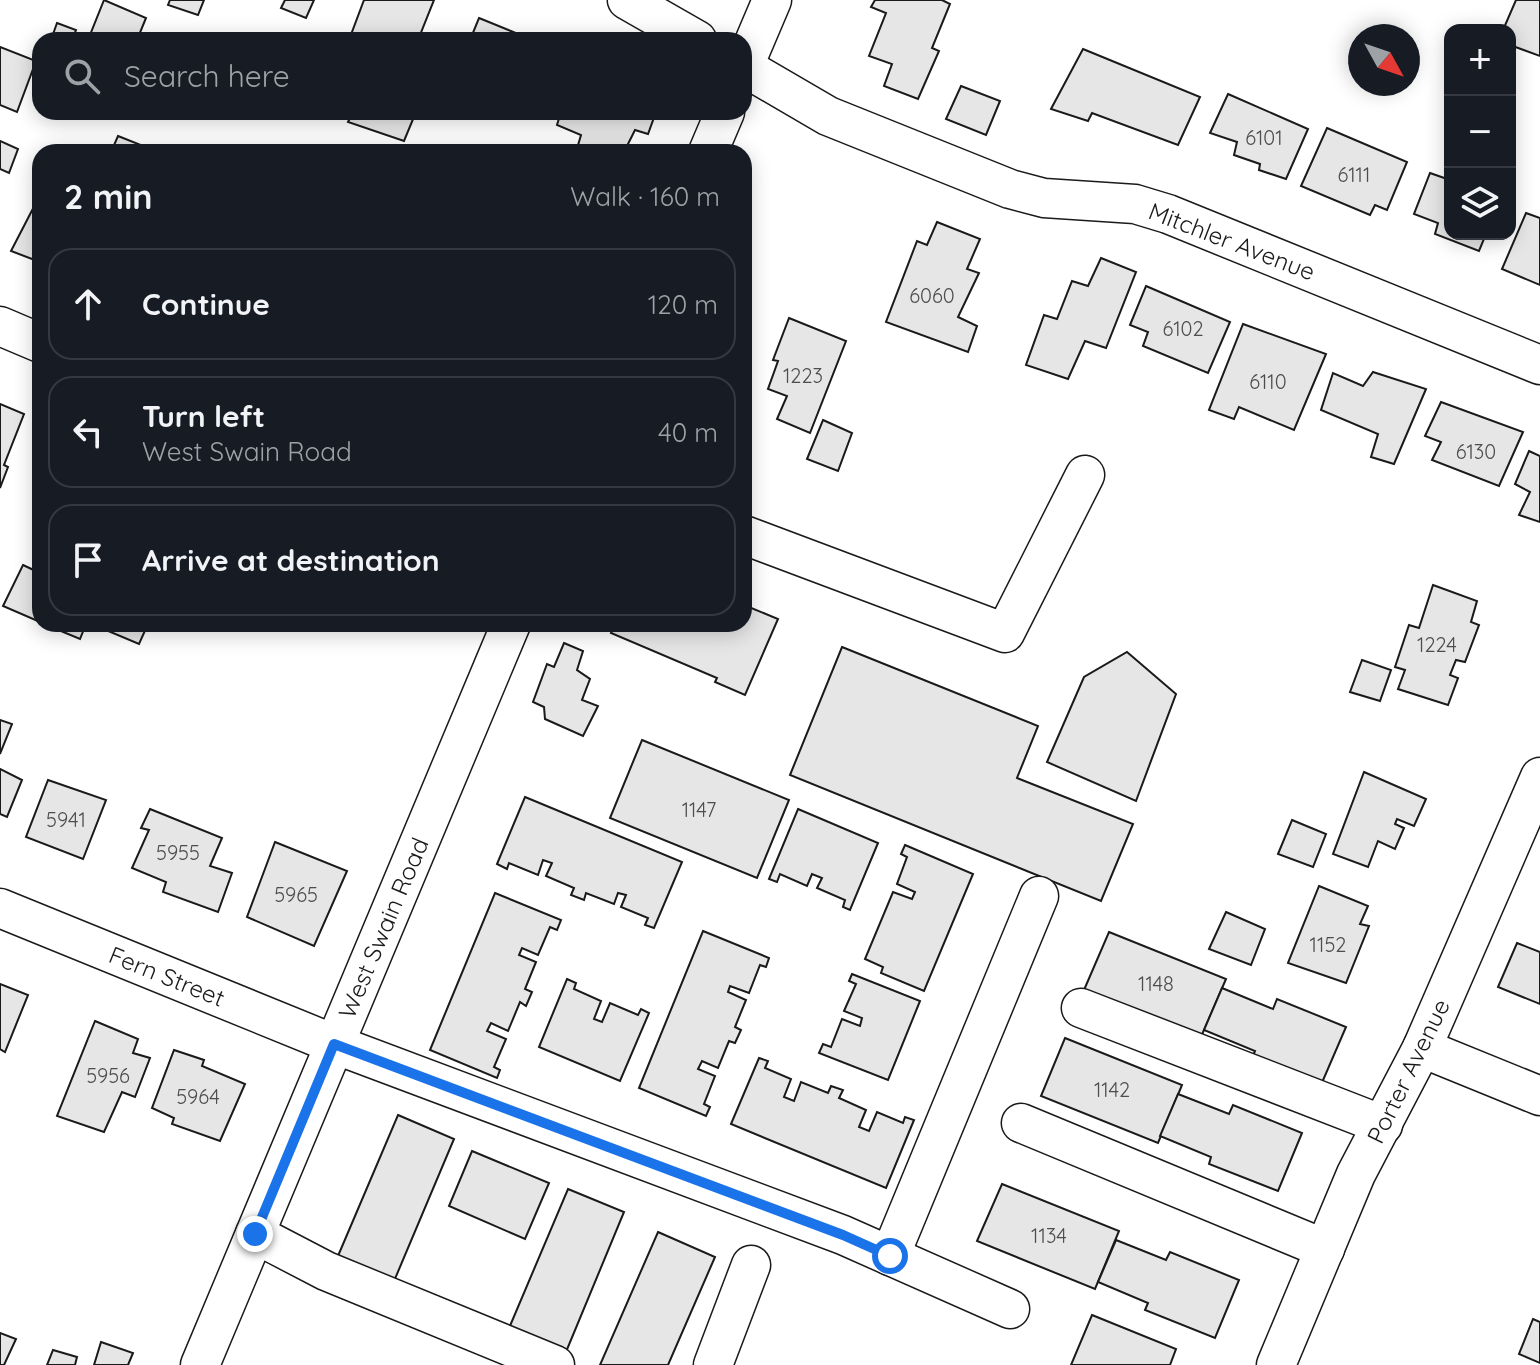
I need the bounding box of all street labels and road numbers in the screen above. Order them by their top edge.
street label: Mitchler Avenue [1145,195,1319,287]
street label: West Swain Road [331,833,435,1023]
street label: Fern Street [105,939,229,1013]
street label: Porter Avenue [1360,994,1456,1148]

